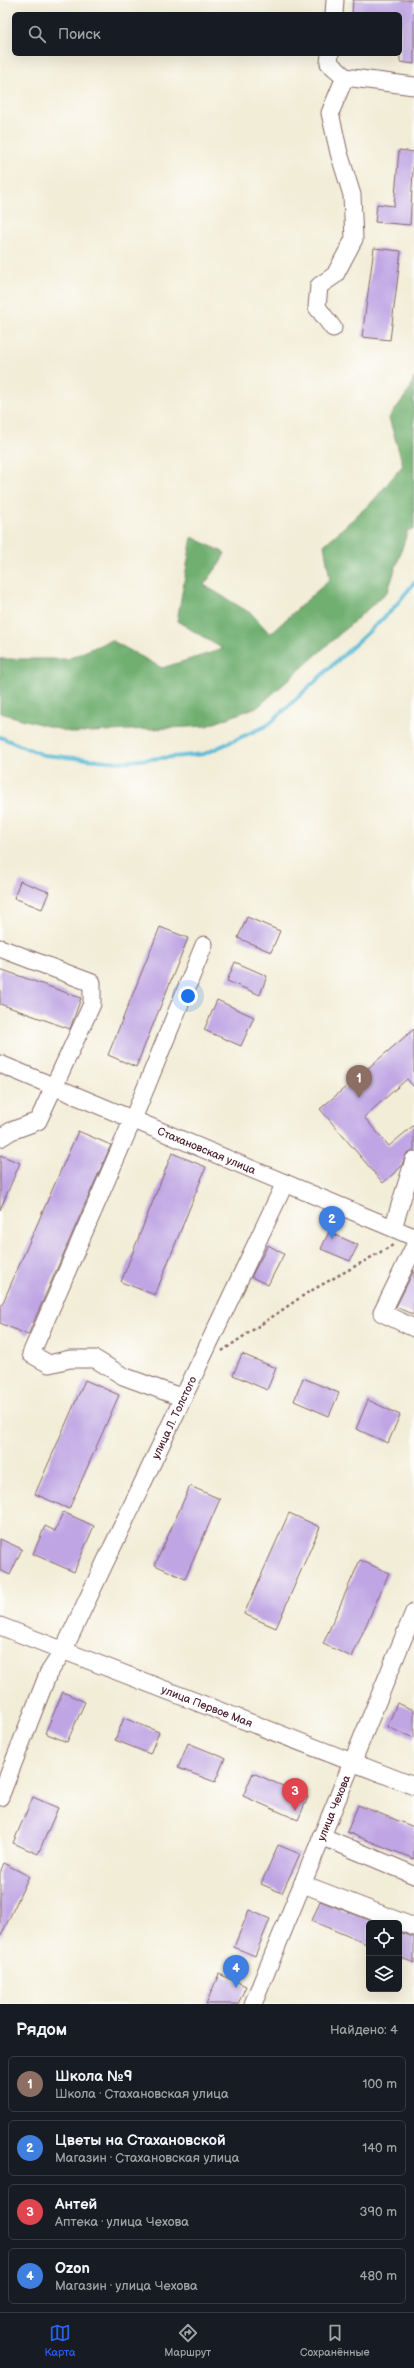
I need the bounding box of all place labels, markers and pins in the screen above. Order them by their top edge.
pin: 1 [346,1065,372,1098]
pin: 2 [319,1206,345,1239]
pin: 3 [282,1778,308,1811]
pin: 4 [223,1955,249,1988]

